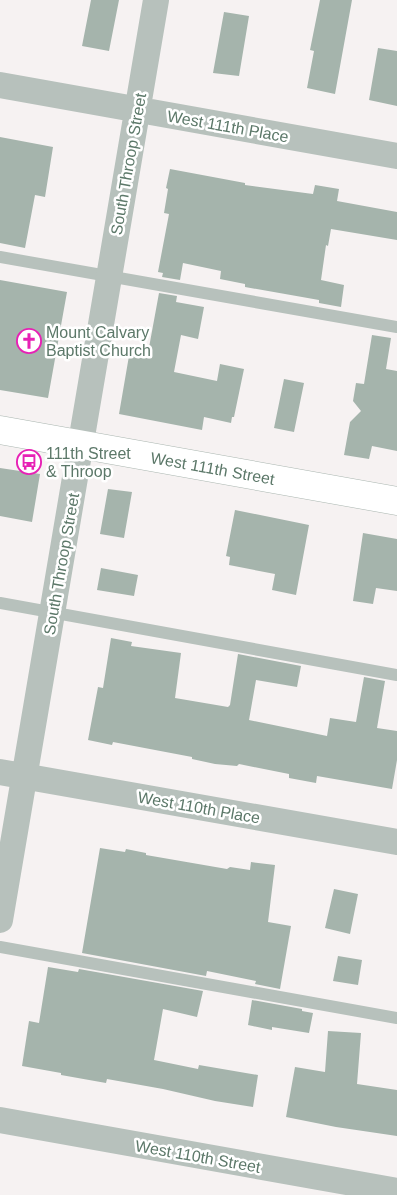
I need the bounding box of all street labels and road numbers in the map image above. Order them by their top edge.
street label: South Throop Street [108,91,149,236]
street label: West 111th Place [166,107,290,146]
street label: West 111th Street [149,449,276,488]
street label: South Throop Street [41,491,82,636]
street label: West 110th Place [136,788,262,827]
street label: West 110th Street [134,1137,262,1176]

